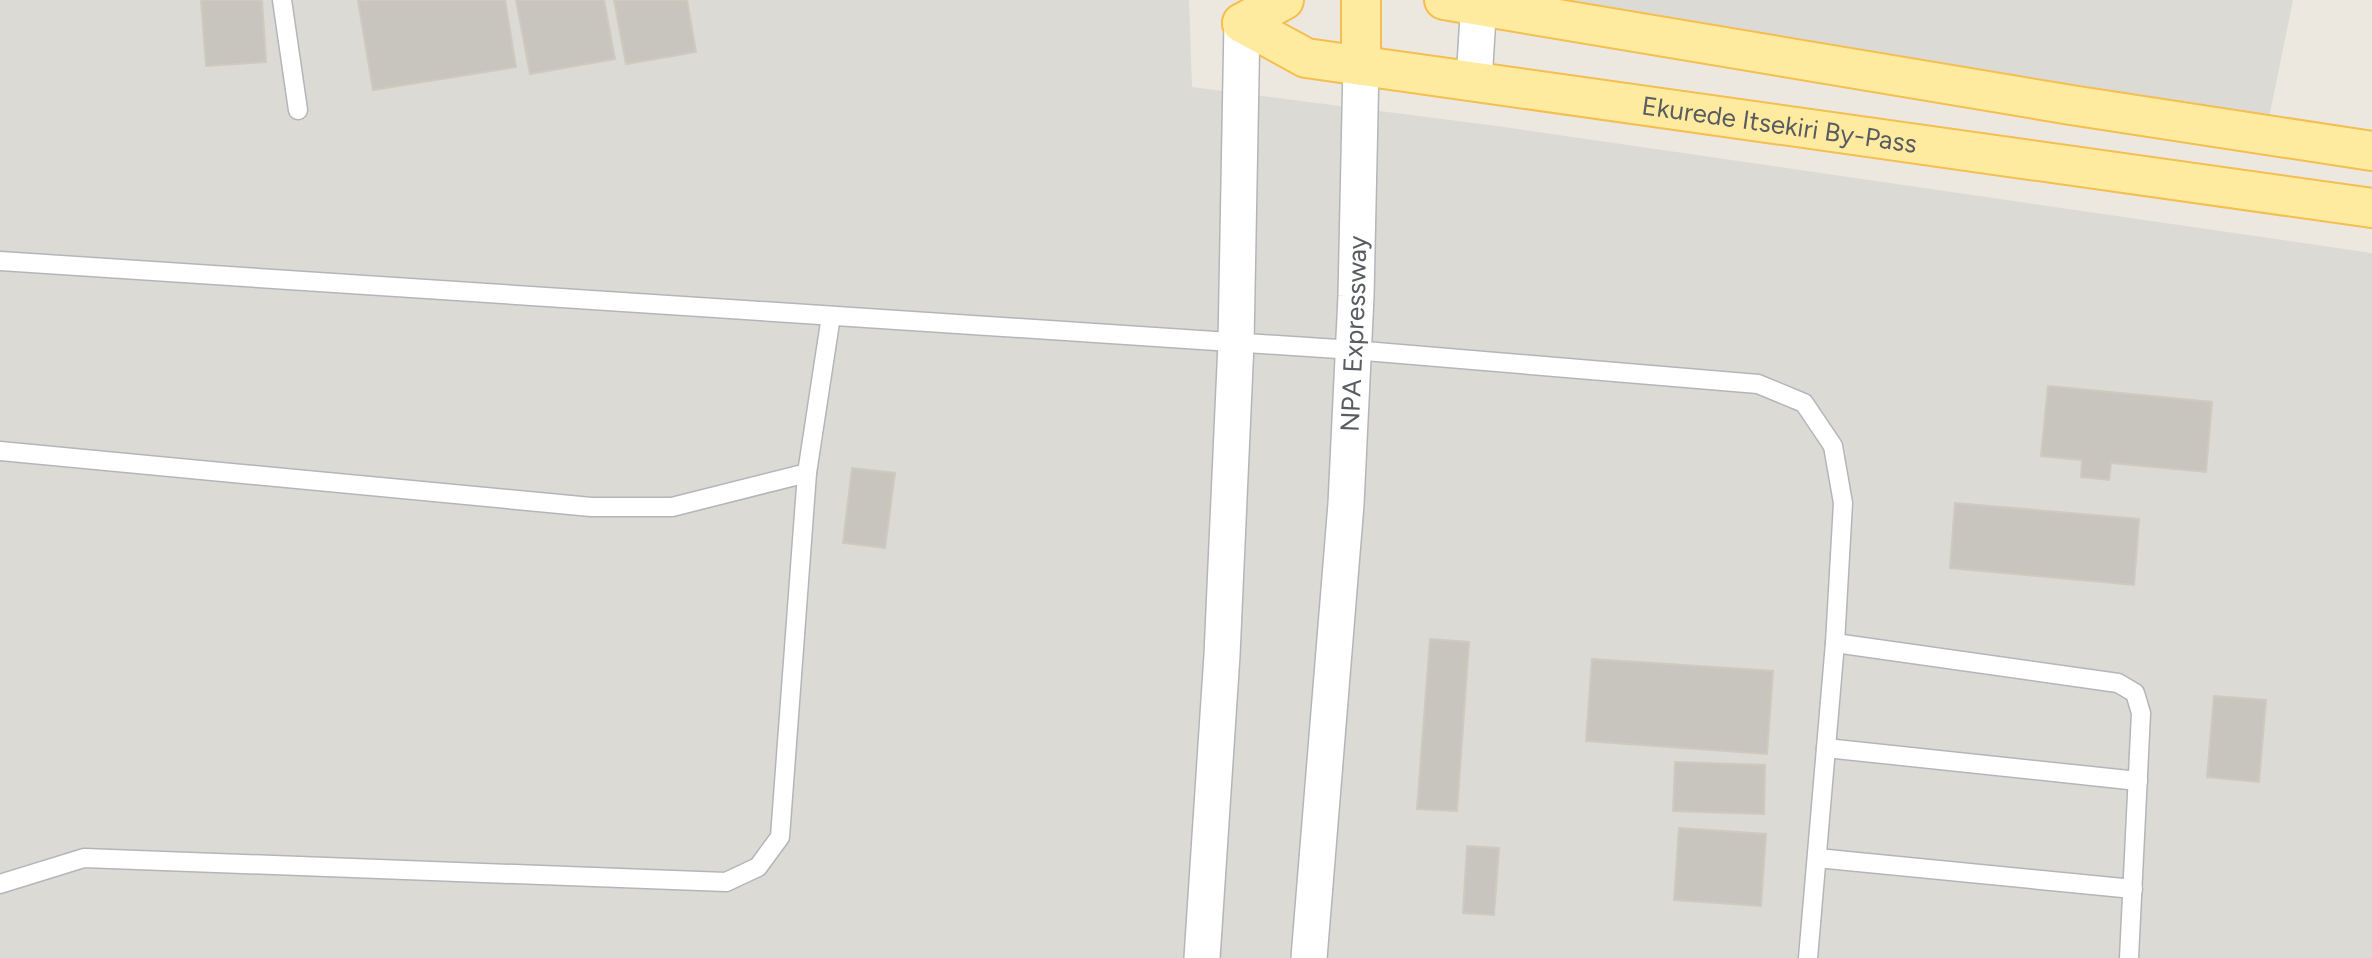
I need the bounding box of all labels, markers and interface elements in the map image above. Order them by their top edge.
street label: Ekurede Itsekiri By-Pass [1640,89,1919,160]
street label: NPA Expressway [1333,235,1373,433]

